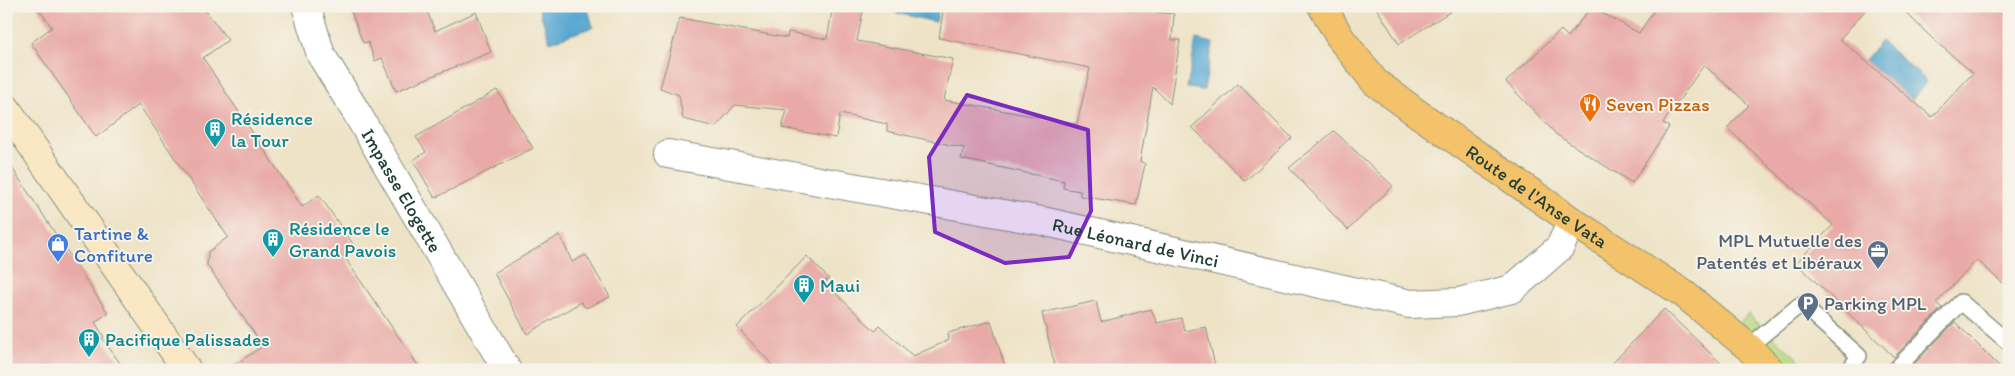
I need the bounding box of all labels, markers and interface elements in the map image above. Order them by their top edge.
restaurant icon: Seven Pizzas [1578,92,1602,123]
place label: Seven Pizzas [1606,93,1710,116]
place label: Résidence la Tour [231,107,313,152]
building icon: Résidence la Tour [203,117,227,148]
street label: Impasse Elogette [356,125,447,257]
street label: Route de l'Anse Vata [1461,140,1612,253]
street label: Rue Léonard de Vinci [1050,213,1221,273]
place label: Résidence le Grand Pavois [289,217,396,262]
place label: Tartine & Confiture [74,222,153,267]
building icon: Résidence le Grand Pavois [261,227,285,258]
place label: MPL Mutuelle des Patentés et Libéraux [1696,229,1862,274]
shop icon: Tartine & Confiture [46,232,70,263]
office icon: MPL Mutuelle des Patentés et Libéraux [1866,239,1890,270]
building icon: Maui [792,273,816,304]
place label: Maui [820,274,860,297]
parking icon: Parking MPL [1796,291,1820,322]
place label: Parking MPL [1824,292,1927,315]
building icon: Pacifique Palissades [77,327,101,358]
place label: Pacifique Palissades [105,328,270,351]

